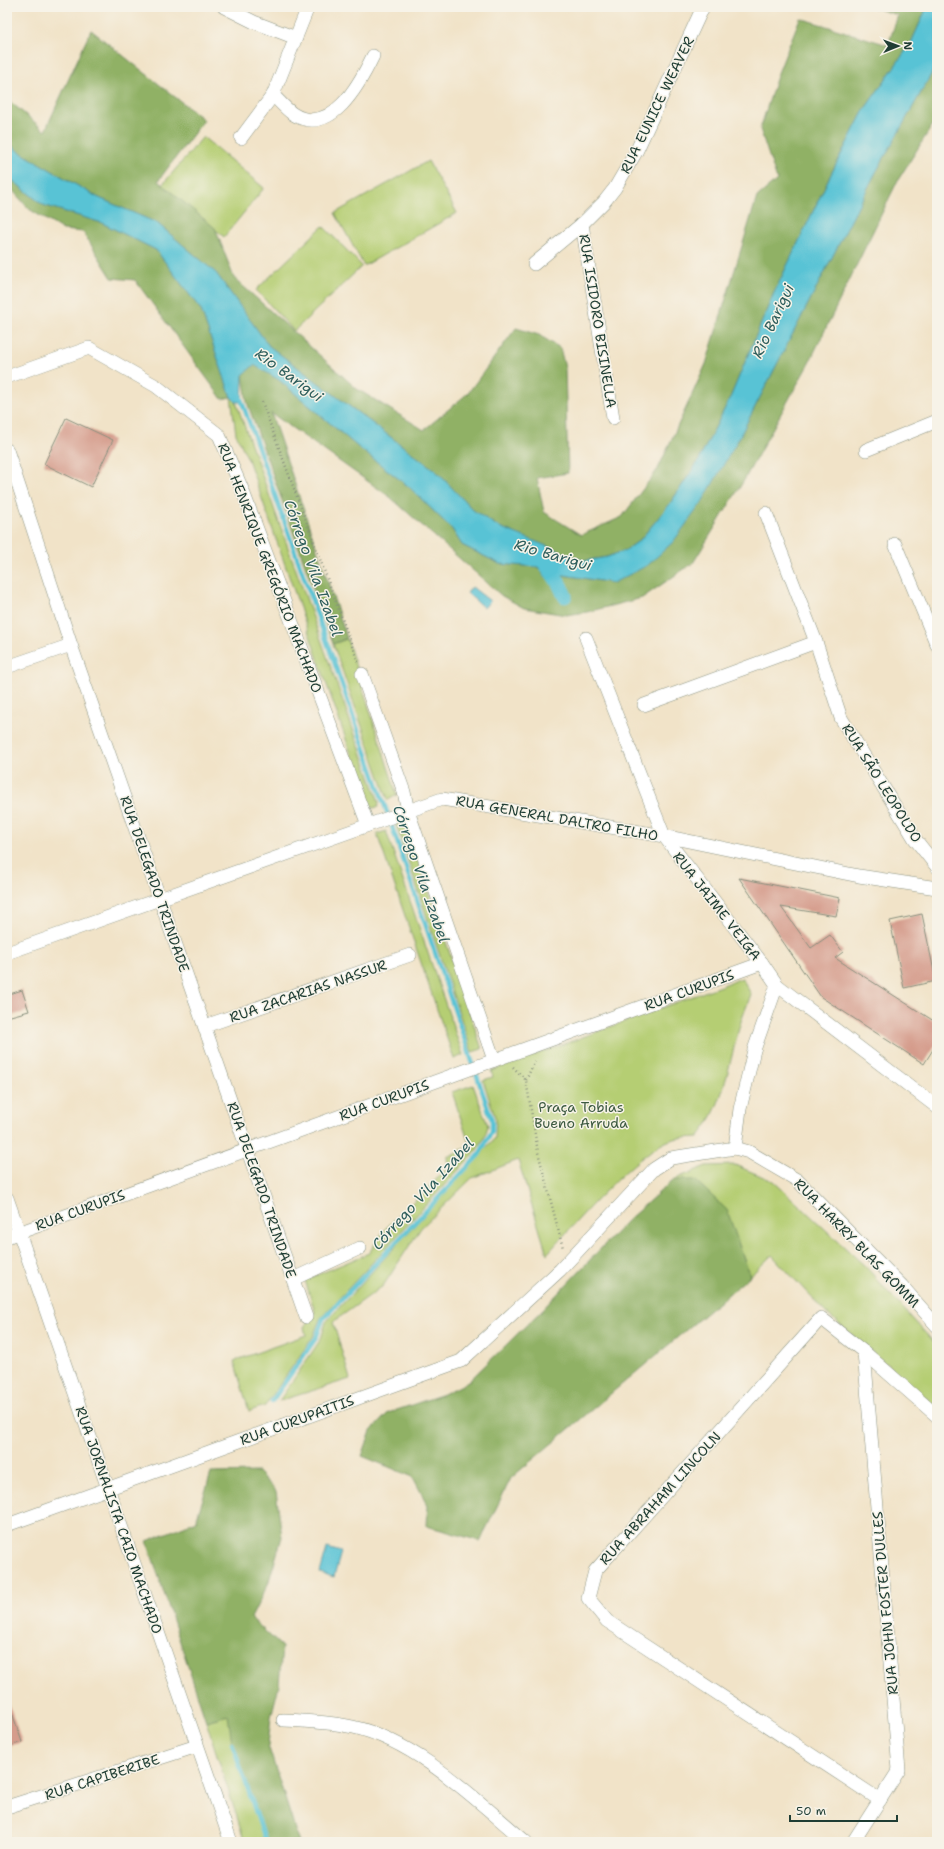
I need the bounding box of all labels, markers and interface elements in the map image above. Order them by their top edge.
north arrow [878,26,918,66]
street label: RUA EUNICE WEAVER [616,33,698,177]
text: N [900,41,915,51]
street label: RUA ISIDORO BISINELLA [575,233,621,409]
water label: Rio Barigui [747,280,799,361]
water label: Rio Barigui [251,344,328,407]
street label: RUA HENRIQUE GREGÓRIO MACHADO [214,441,326,695]
water label: Córrego Vila Izabel [279,497,347,639]
water label: Rio Barigui [512,534,595,576]
street label: RUA SÃO LEOPOLDO [838,720,927,846]
street label: RUA GENERAL DALTRO FILHO [454,791,660,845]
street label: RUA DELEGADO TRINDADE [116,793,194,975]
water label: Córrego Vila Izabel [388,803,454,946]
street label: RUA JAIME VEIGA [669,848,765,964]
street label: RUA ZACARIAS NASSUR [227,955,389,1026]
street label: RUA CURUPIS [642,965,737,1015]
street label: RUA CURUPIS [337,1075,432,1125]
park label: Praça Tobias Bueno Arruda [534,1098,628,1132]
street label: RUA DELEGADO TRINDADE [223,1099,301,1281]
water label: Córrego Vila Izabel [367,1134,479,1254]
street label: RUA HARRY BLAS GOMM [790,1175,924,1311]
street label: RUA CURUPIS [33,1185,128,1235]
street label: RUA CURUPAITIS [237,1391,357,1449]
street label: RUA JORNALISTA CAIO MACHADO [72,1404,166,1636]
street label: RUA ABRAHAM LINCOLN [595,1428,725,1568]
street label: RUA JOHN FOSTER DULLES [868,1510,902,1695]
street label: RUA CAPIBERIBE [42,1750,162,1804]
scale bar [790,1797,897,1823]
text: 50 m [796,1803,826,1819]

